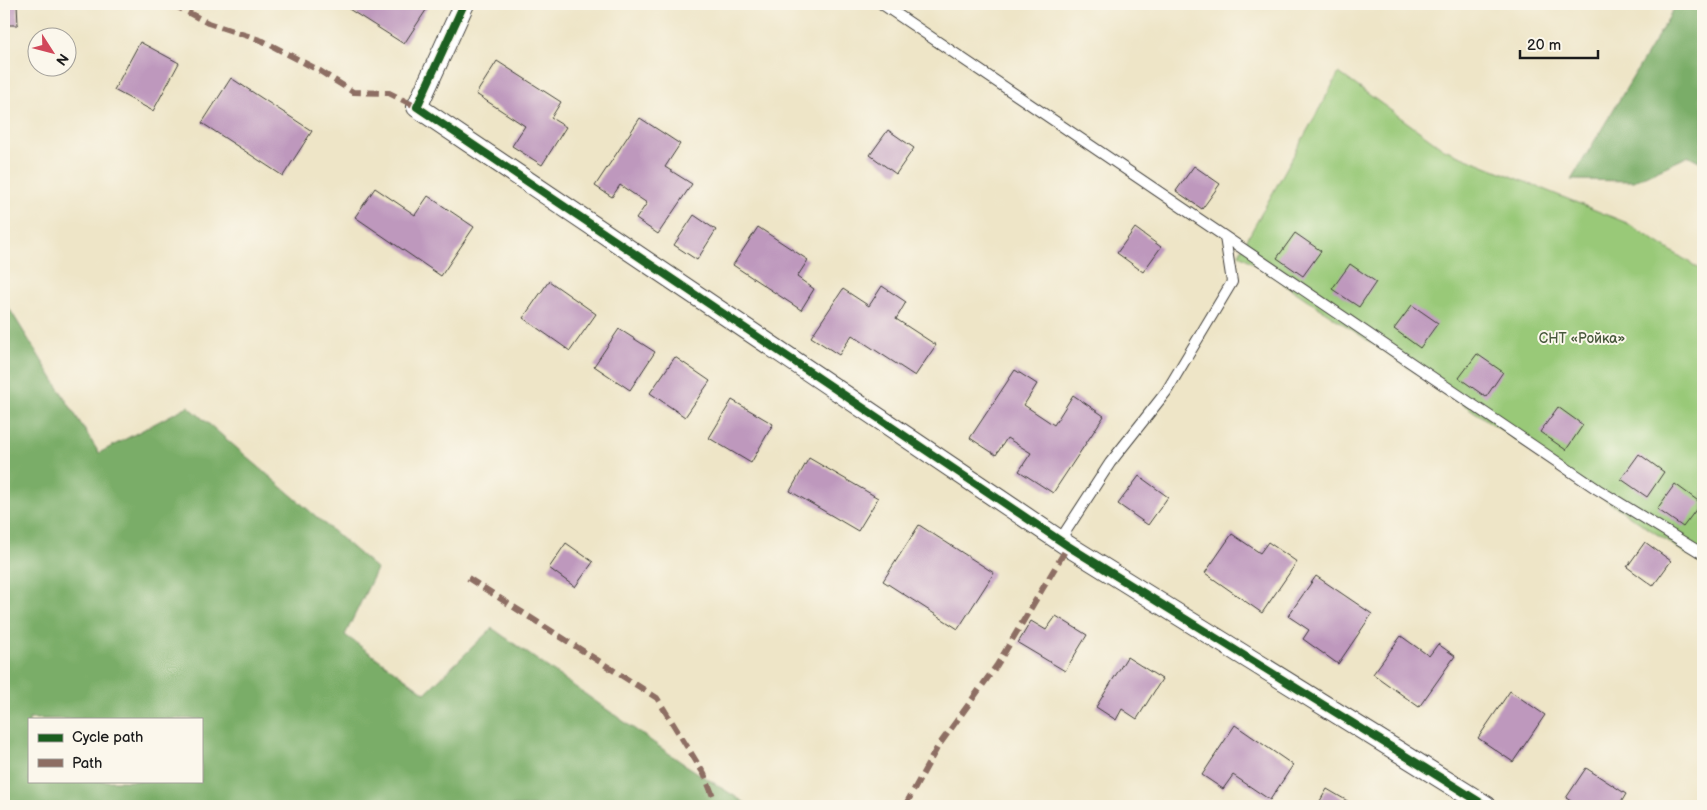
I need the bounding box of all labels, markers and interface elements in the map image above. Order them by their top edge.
north arrow [28,28,78,78]
scale bar [1520,28,1597,60]
text: 20 m [1527,36,1561,55]
text: N [52,50,72,69]
park label: СНТ «Ройка» [1539,330,1626,347]
legend [28,718,202,782]
text: Cycle path [72,728,143,747]
text: Path [72,754,102,773]

